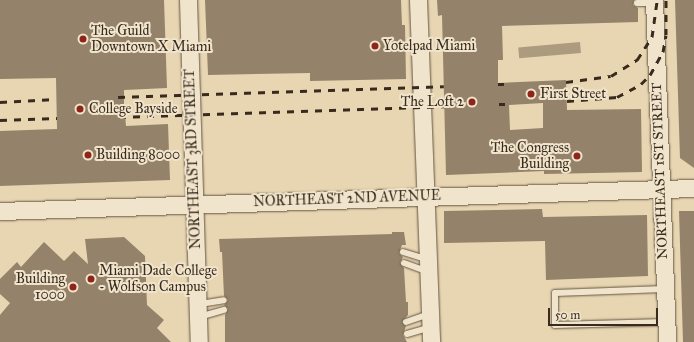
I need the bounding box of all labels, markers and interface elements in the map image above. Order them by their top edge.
place label: The Guild Downtown X Miami [91,23,211,56]
marker: The Guild Downtown X Miami [78,34,88,44]
place label: Yotelpad Miami [383,38,475,54]
marker: Yotelpad Miami [370,41,380,51]
street label: NORTHEAST 3RD STREET [181,69,205,249]
street label: NORTHEAST 1ST STREET [649,82,671,260]
place label: First Street [540,86,606,102]
marker: First Street [525,88,537,100]
place label: The Loft 2 [401,94,464,110]
marker: The Loft 2 [467,97,477,107]
place label: College Bayside [89,101,178,117]
marker: College Bayside [74,103,86,115]
place label: The Congress Building [491,140,569,172]
place label: Building 8000 [96,147,180,163]
marker: Building 8000 [83,150,93,160]
marker: The Congress Building [572,151,582,161]
street label: NORTHEAST 2ND AVENUE [253,187,441,211]
place label: Miami Dade College - Wolfson Campus [99,263,217,296]
place label: Building 1000 [16,271,65,304]
marker: Miami Dade College - Wolfson Campus [86,274,96,284]
marker: Building 1000 [68,282,78,292]
scale bar [550,300,660,326]
text: 50 m [555,308,580,322]

